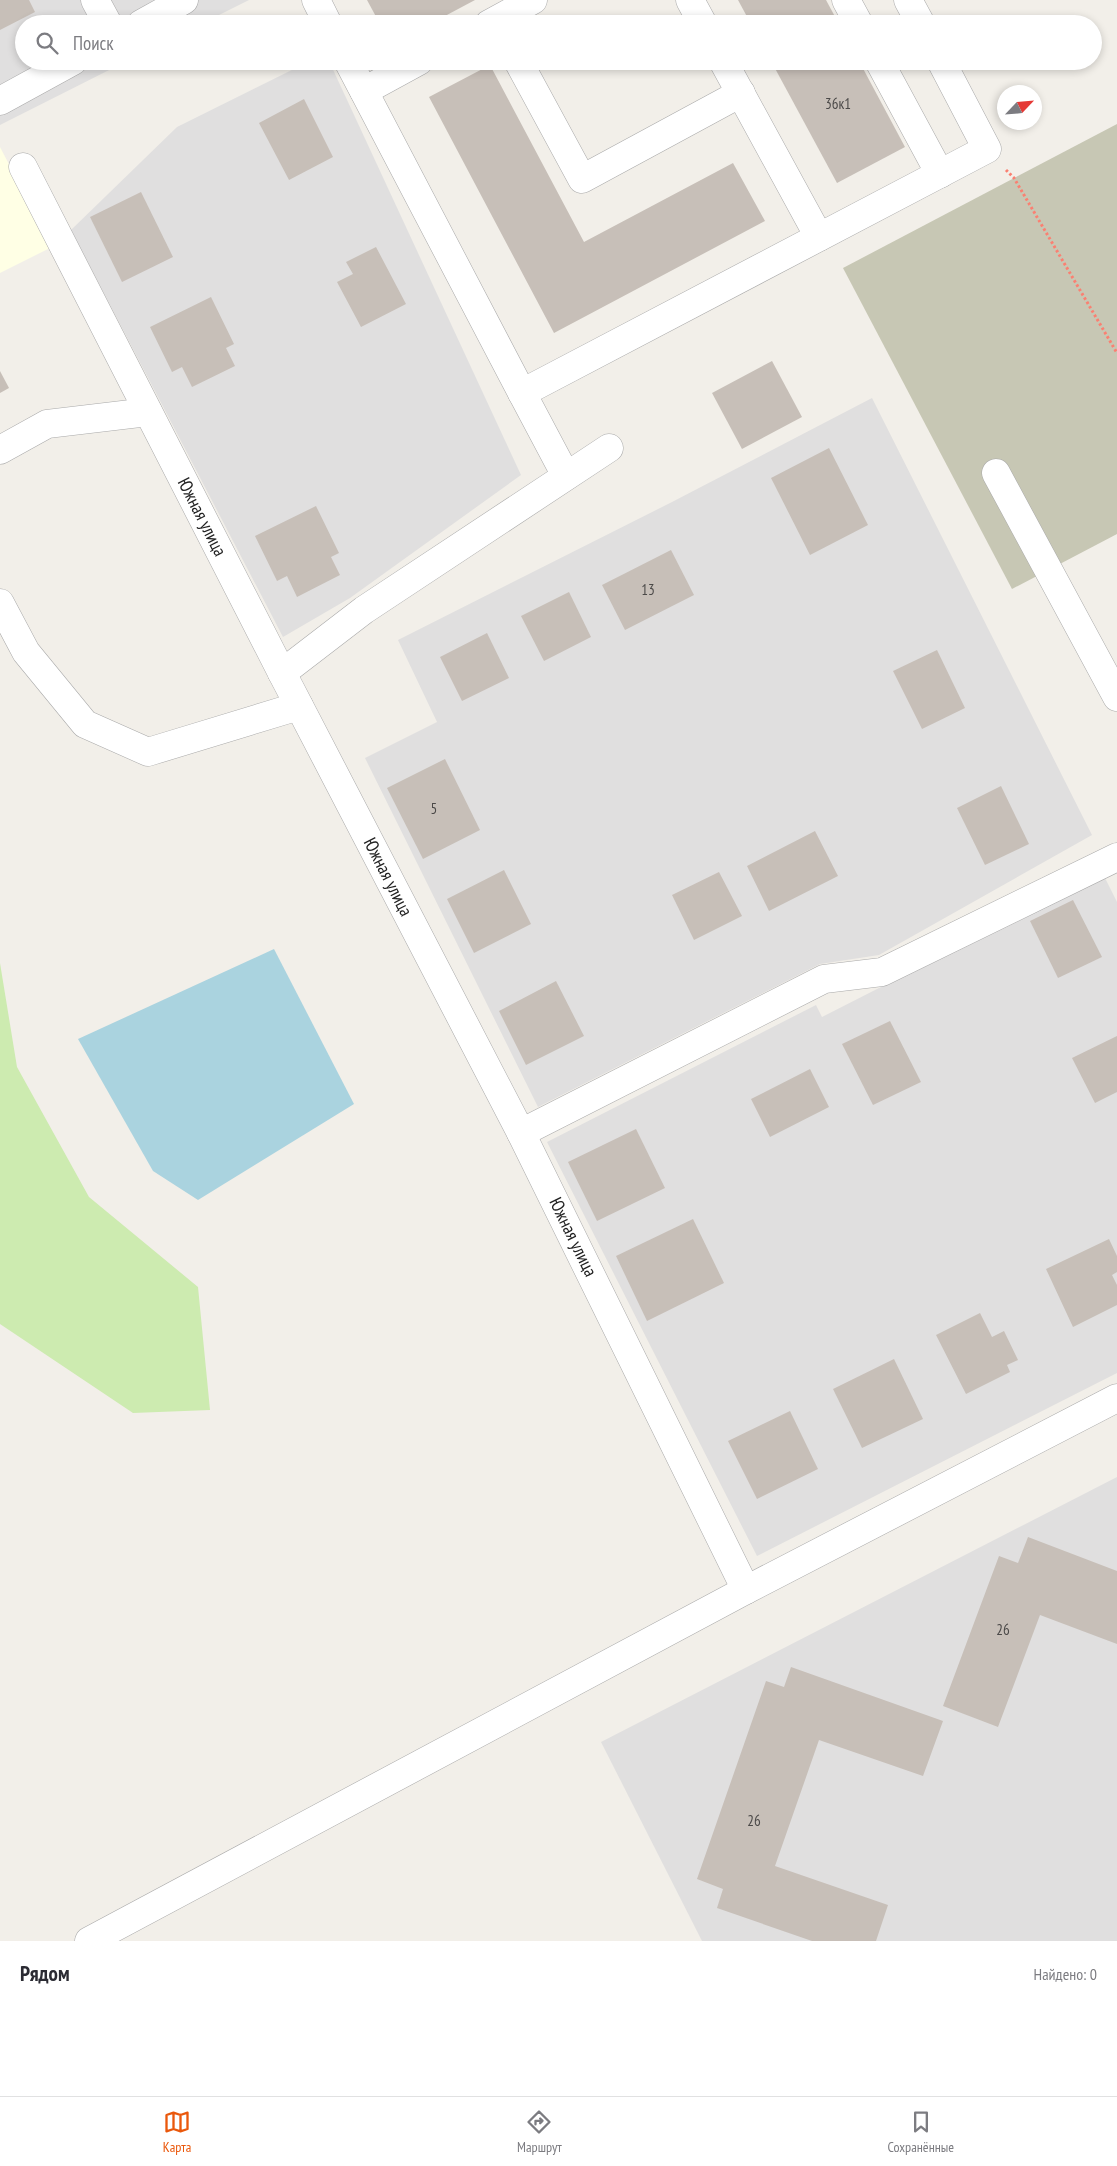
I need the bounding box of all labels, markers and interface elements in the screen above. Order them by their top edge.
search box [15,15,1102,70]
icon: search [33,29,61,57]
text: Поиск [73,31,114,55]
north arrow [997,85,1042,130]
house number: 36к1 [825,94,851,113]
street label: Южная улица [173,474,232,560]
house number: 13 [641,580,655,599]
house number: 5 [431,799,437,818]
street label: Южная улица [359,834,418,920]
street label: Южная улица [544,1193,602,1280]
house number: 26 [996,1620,1010,1639]
house number: 26 [747,1811,761,1830]
text: Рядом [20,1960,70,1987]
text: Найдено: 0 [1034,1964,1097,1984]
tab: Карта [163,2108,191,2156]
tab: Маршрут [517,2108,562,2156]
tab: Сохранённые [887,2108,954,2156]

